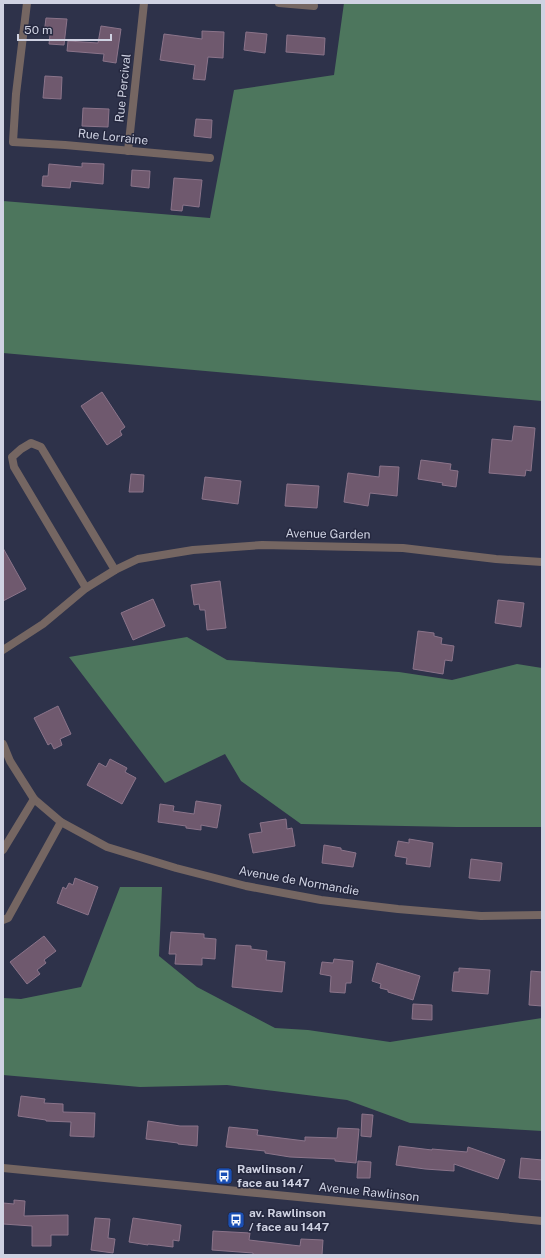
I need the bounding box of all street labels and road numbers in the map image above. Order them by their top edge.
street label: Rue Percival [112,53,134,123]
street label: Rue Lorraine [77,126,149,148]
street label: Avenue Garden [285,526,371,542]
street label: Avenue de Normandie [238,864,361,899]
street label: Avenue Rawlinson [318,1180,420,1204]

